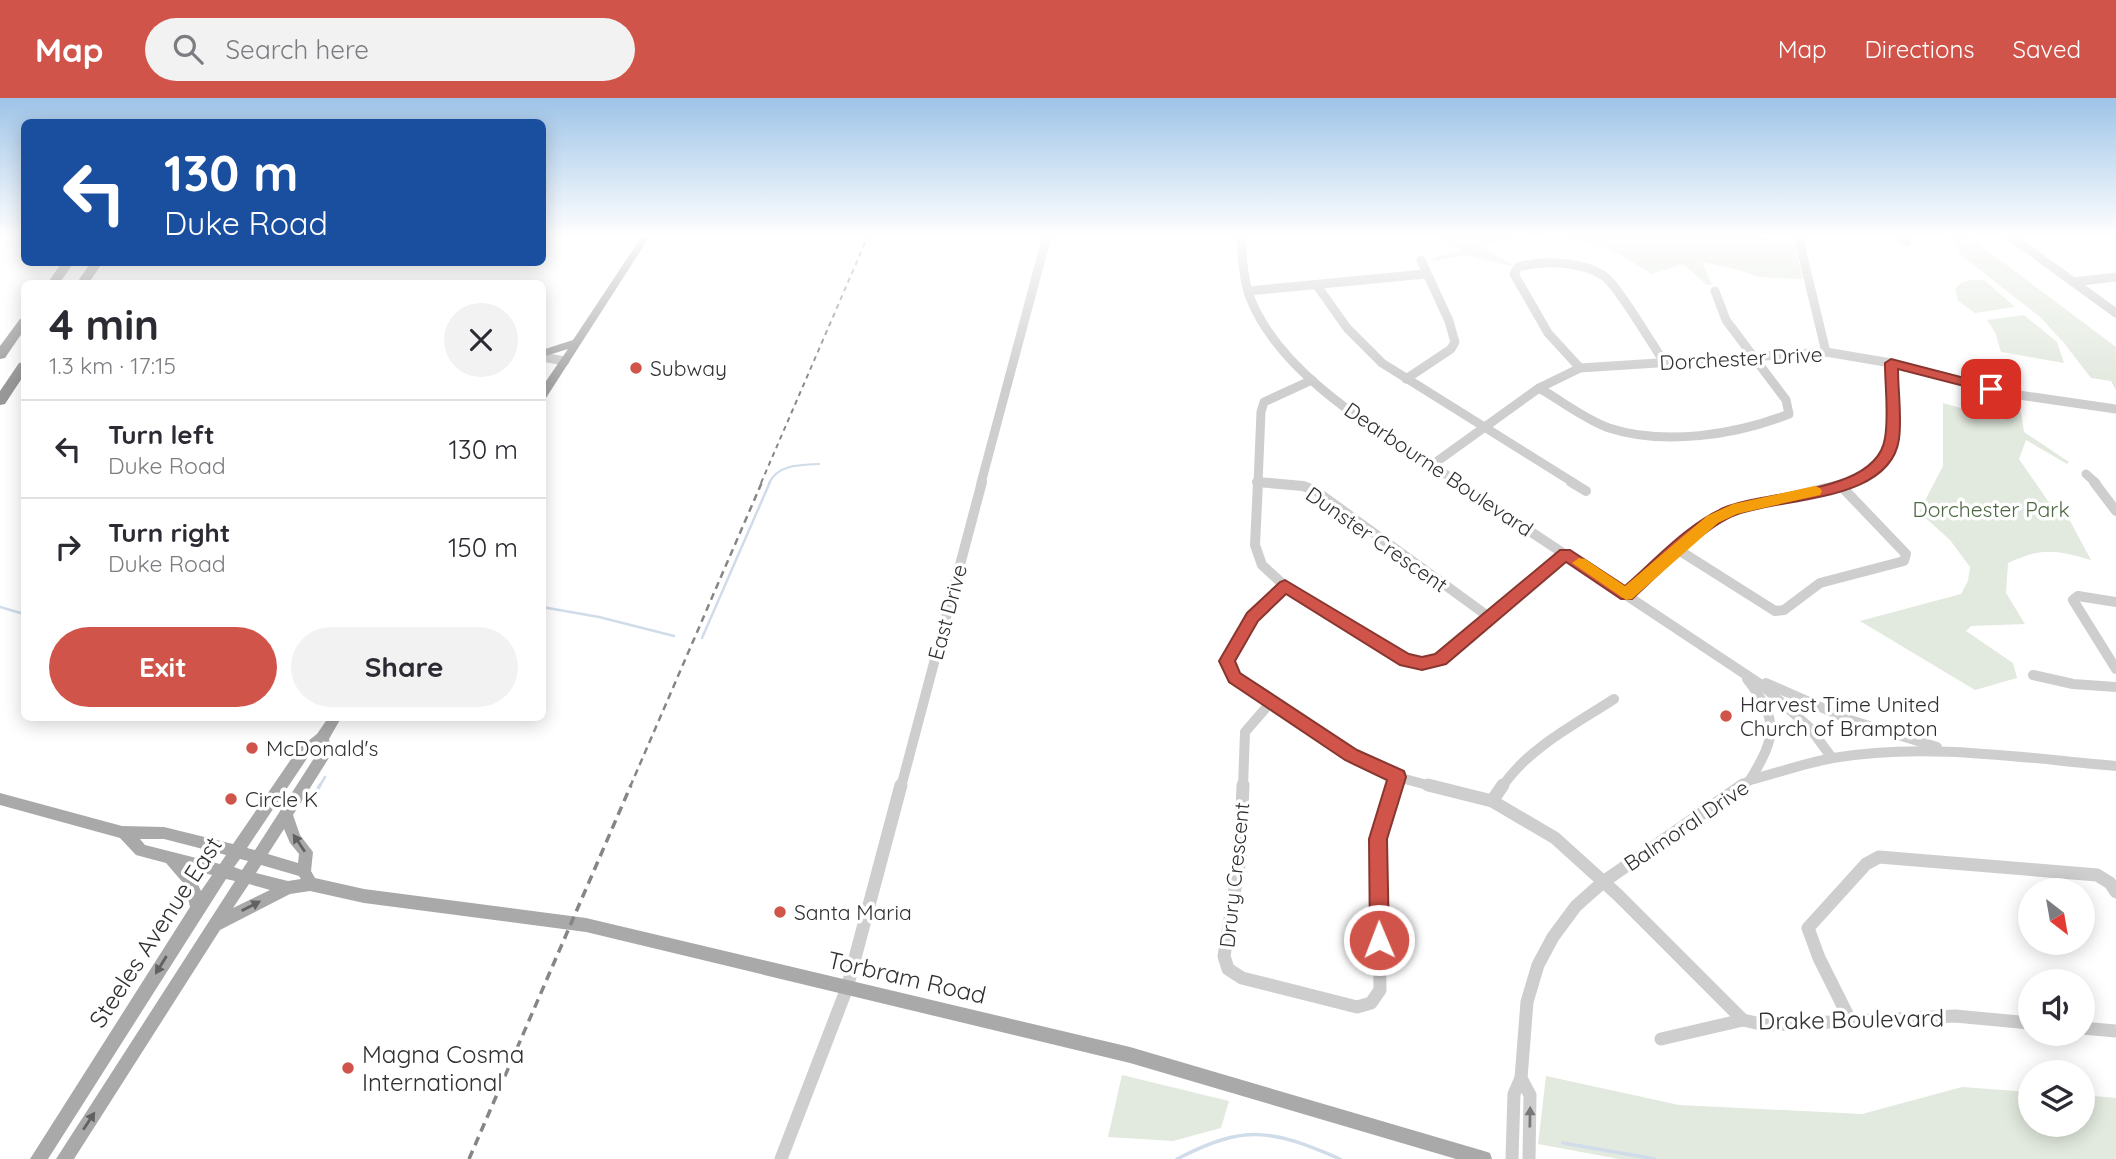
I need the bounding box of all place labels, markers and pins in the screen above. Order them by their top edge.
place label: Subway [650,355,727,381]
pin [1961,359,2021,419]
marker: Subway [628,360,644,376]
place label: Harvest Time United Church of Brampton [1740,691,1940,741]
marker: Harvest Time United Church of Brampton [1718,708,1734,724]
place label: McDonald's [266,735,378,761]
marker: McDonald's [244,740,260,756]
place label: Circle K [245,786,318,812]
marker: Circle K [223,791,239,807]
place label: Santa Maria [794,899,912,925]
marker: Santa Maria [772,904,788,920]
place label: Magna Cosma International [362,1039,524,1097]
marker: Magna Cosma International [340,1060,356,1076]

